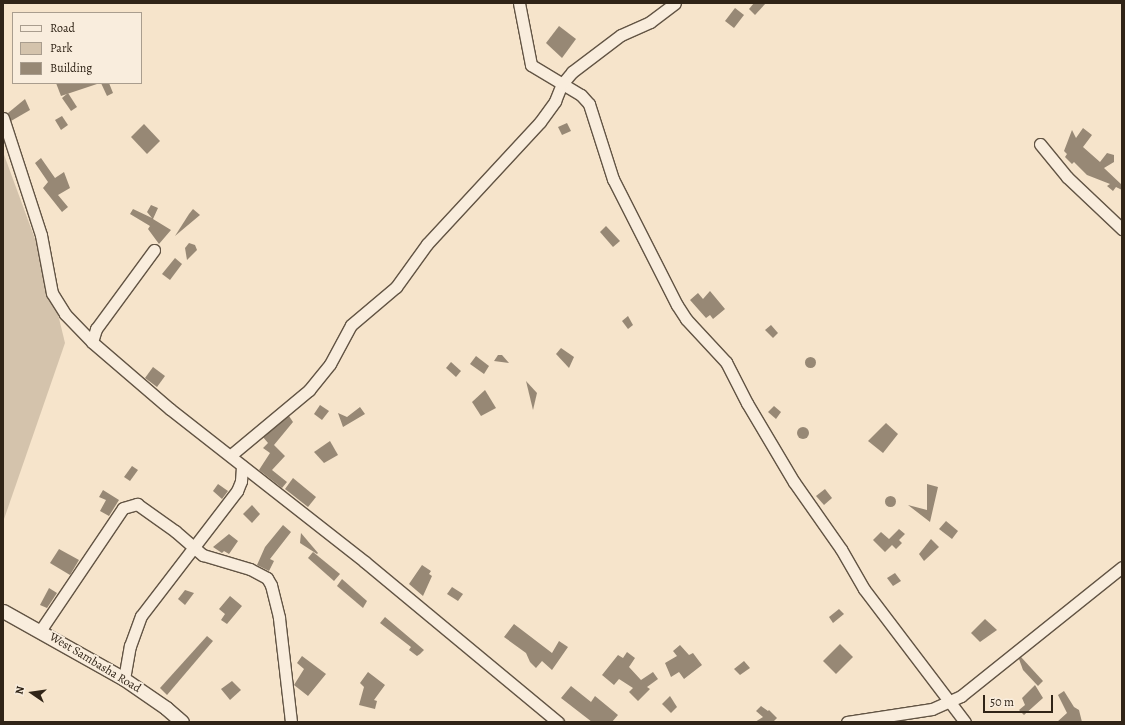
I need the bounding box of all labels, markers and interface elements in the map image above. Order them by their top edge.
legend [12,12,142,84]
text: Road [50,20,75,36]
text: Park [50,40,73,56]
text: Building [50,60,92,76]
street label: West Sambasha Road [47,630,143,696]
north arrow [12,673,52,713]
text: N [12,685,28,696]
scale bar [985,687,1055,713]
text: 50 m [990,694,1014,710]

